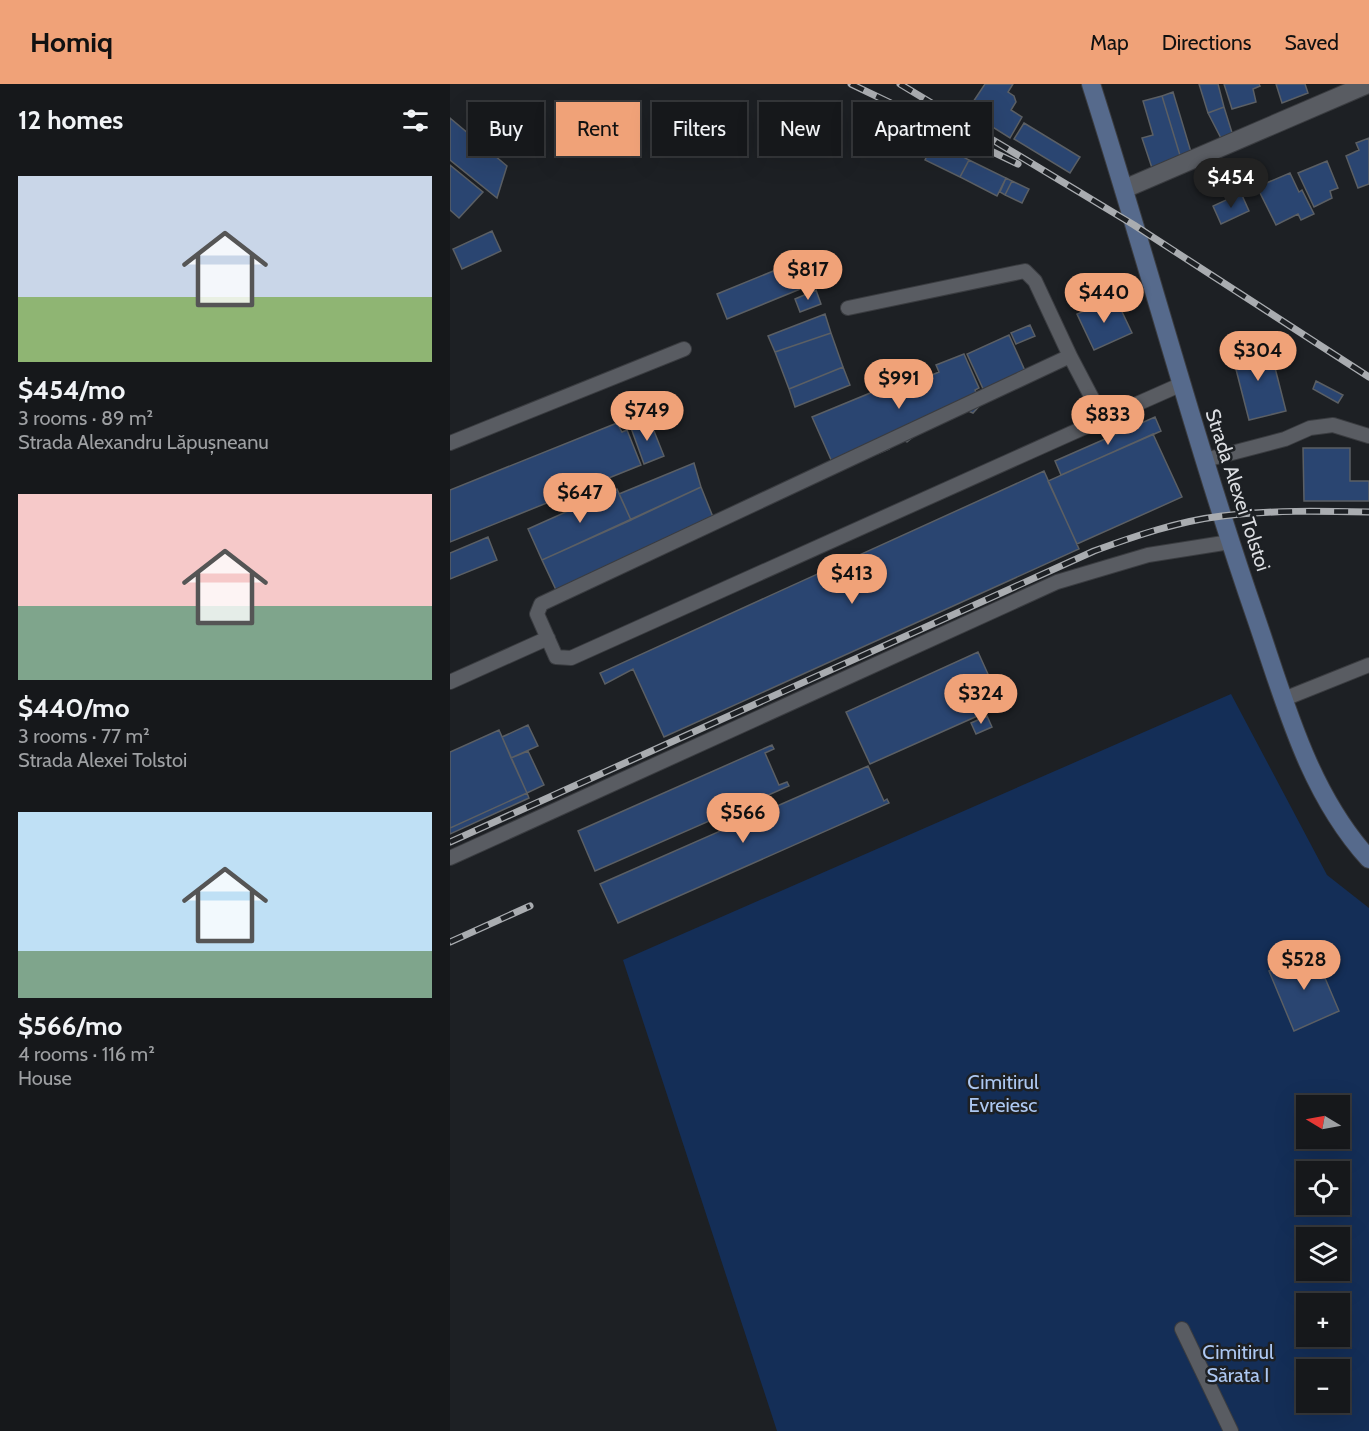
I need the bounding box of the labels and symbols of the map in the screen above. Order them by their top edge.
pin: $454 [1195,158,1267,209]
pin: $817 [772,250,844,301]
pin: $440 [1068,273,1140,324]
pin: $304 [1222,331,1294,382]
pin: $991 [863,359,935,410]
pin: $749 [611,391,683,442]
pin: $833 [1072,395,1144,446]
street label: Strada Alexei Tolstoi [1200,406,1276,574]
pin: $647 [544,473,616,524]
pin: $413 [816,554,888,605]
pin: $324 [945,674,1017,725]
pin: $566 [707,793,779,844]
pin: $528 [1268,940,1340,991]
park label: Cimitirul Evreiesc [967,1070,1039,1117]
north arrow [1296,1095,1350,1149]
park label: Cimitirul Sărata I [1202,1340,1274,1387]

